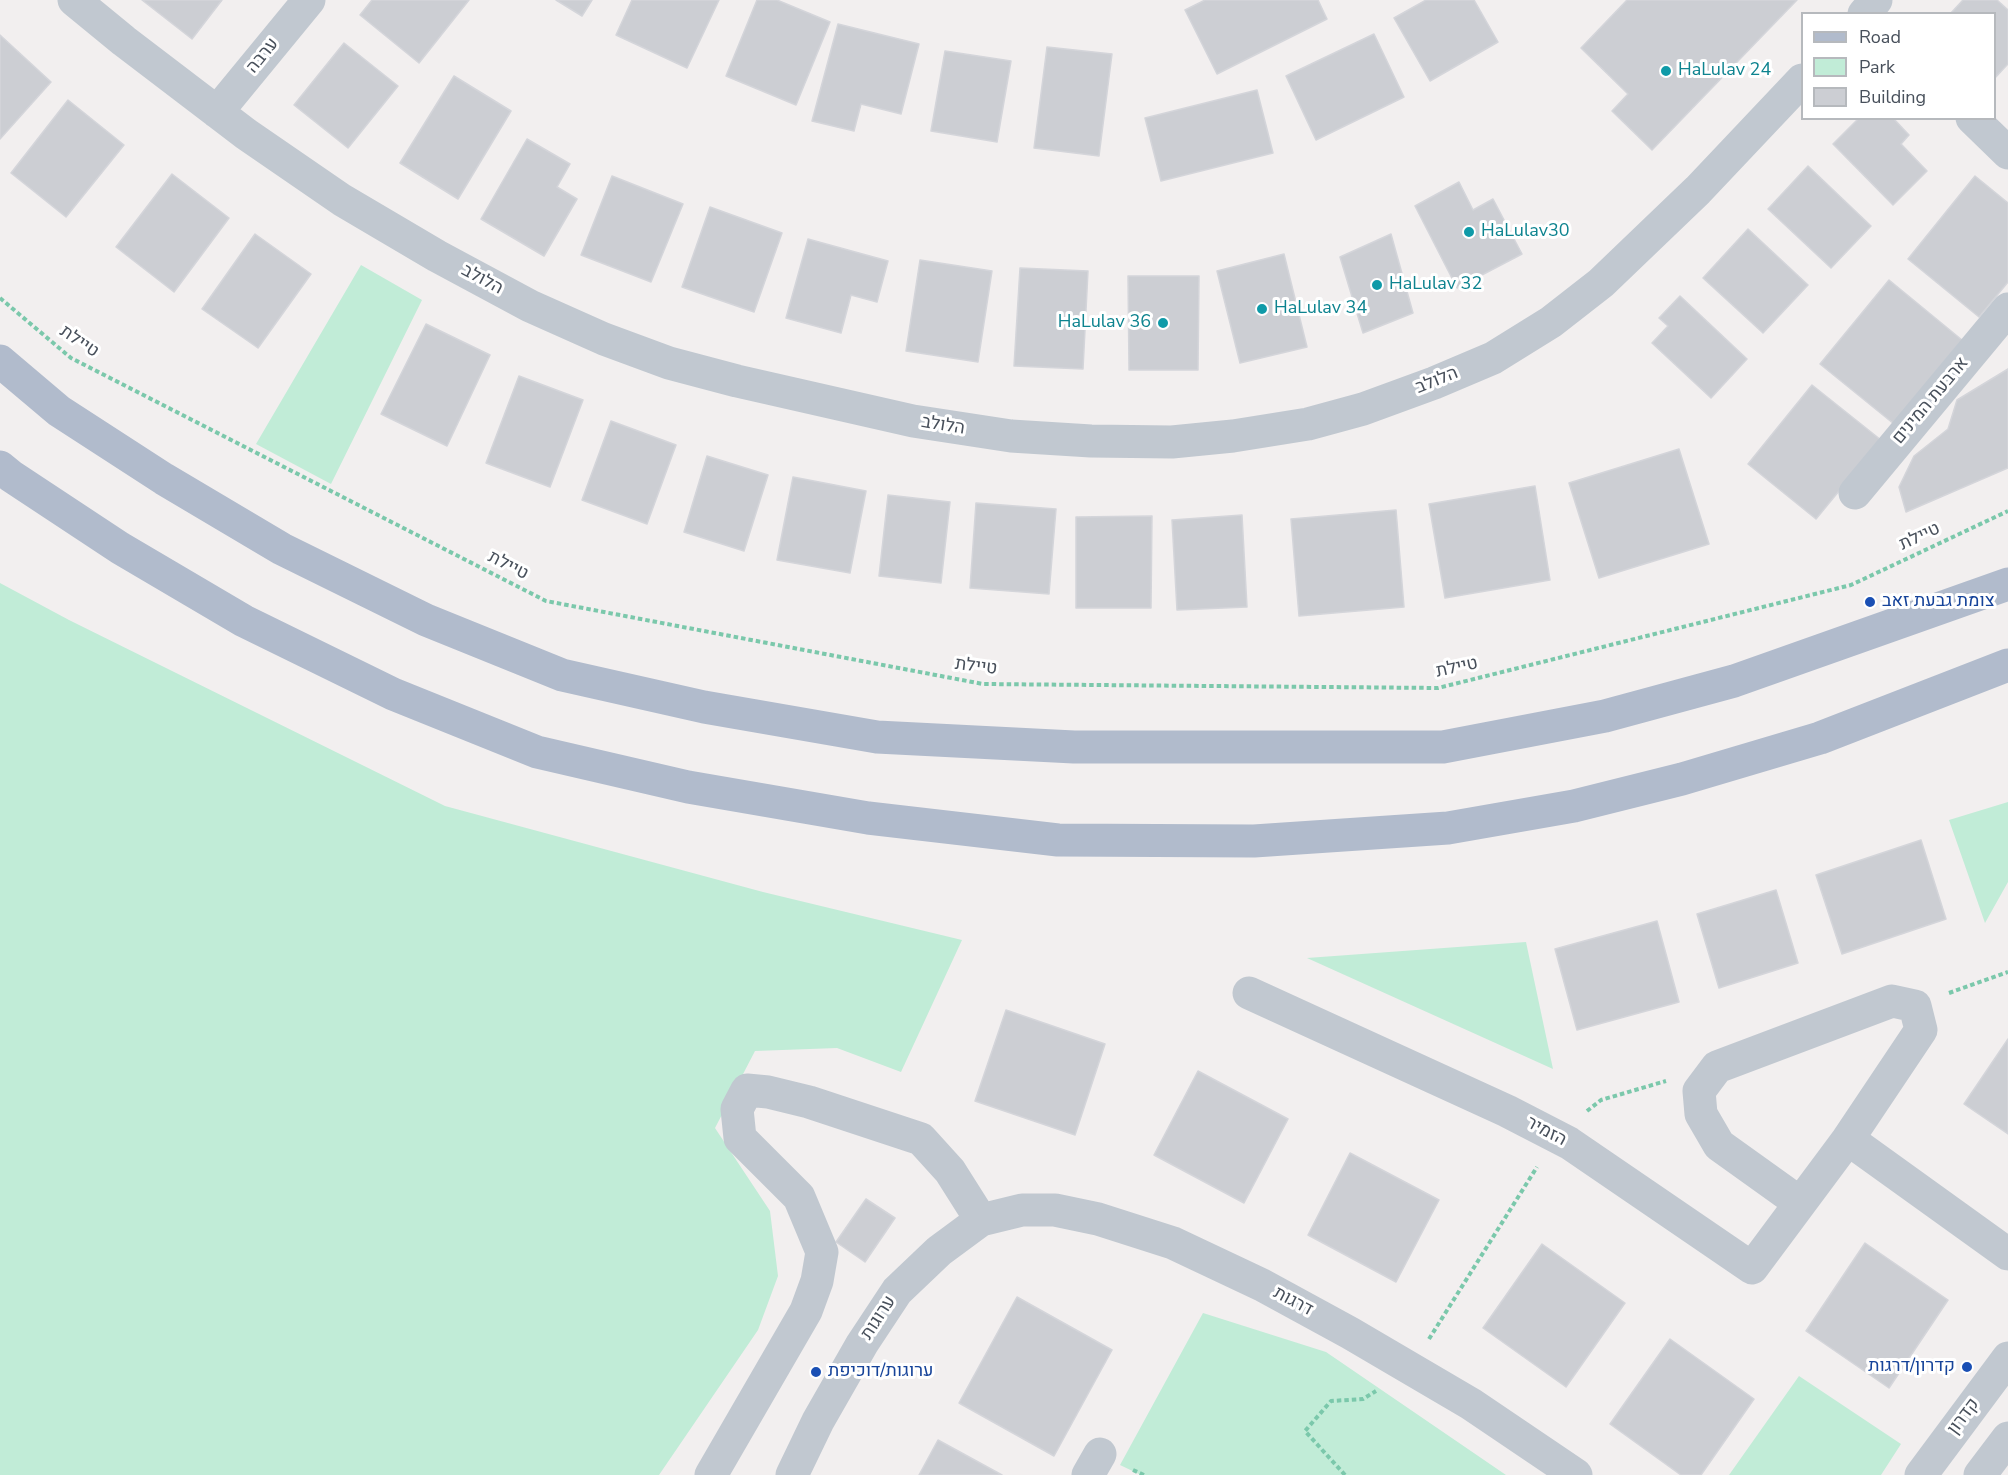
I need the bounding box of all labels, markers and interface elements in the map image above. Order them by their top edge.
legend [1801,12,1996,120]
text: Road [1859,25,1901,49]
street label: ערבה [242,34,284,78]
text: Park [1859,55,1895,79]
place label: HaLulav 24 [1678,60,1771,82]
marker: HaLulav 24 [1659,64,1673,78]
text: Building [1859,85,1926,109]
place label: HaLulav30 [1481,221,1570,243]
marker: HaLulav30 [1462,225,1476,239]
street label: הלולב [458,260,506,300]
place label: HaLulav 32 [1389,274,1482,296]
marker: HaLulav 32 [1370,278,1384,292]
place label: HaLulav 34 [1274,298,1367,320]
marker: HaLulav 34 [1255,302,1269,316]
place label: HaLulav 36 [1058,312,1151,334]
marker: HaLulav 36 [1156,316,1170,330]
street label: טיילת [55,321,103,363]
street label: ארבעת המינים [1888,353,1974,449]
street label: הלולב [1413,363,1461,399]
street label: הלולב [920,412,966,440]
street label: טיילת [1896,518,1944,556]
street label: טיילת [484,547,532,585]
place label: צומת גבעת זאב [1882,591,1995,613]
marker: צומת גבעת זאב [1863,595,1877,609]
street label: טיילת [1434,653,1480,683]
street label: טיילת [954,654,998,680]
street label: הזמיר [1522,1112,1570,1152]
street label: דרגות [1270,1283,1316,1321]
street label: ערוגות [857,1292,901,1344]
place label: קדרון/דרגות [1868,1356,1955,1378]
marker: קדרון/דרגות [1960,1360,1974,1374]
place label: ערוגות/דוכיפת [828,1361,933,1383]
marker: ערוגות/דוכיפת [809,1365,823,1379]
street label: קדרון [1943,1395,1985,1439]

